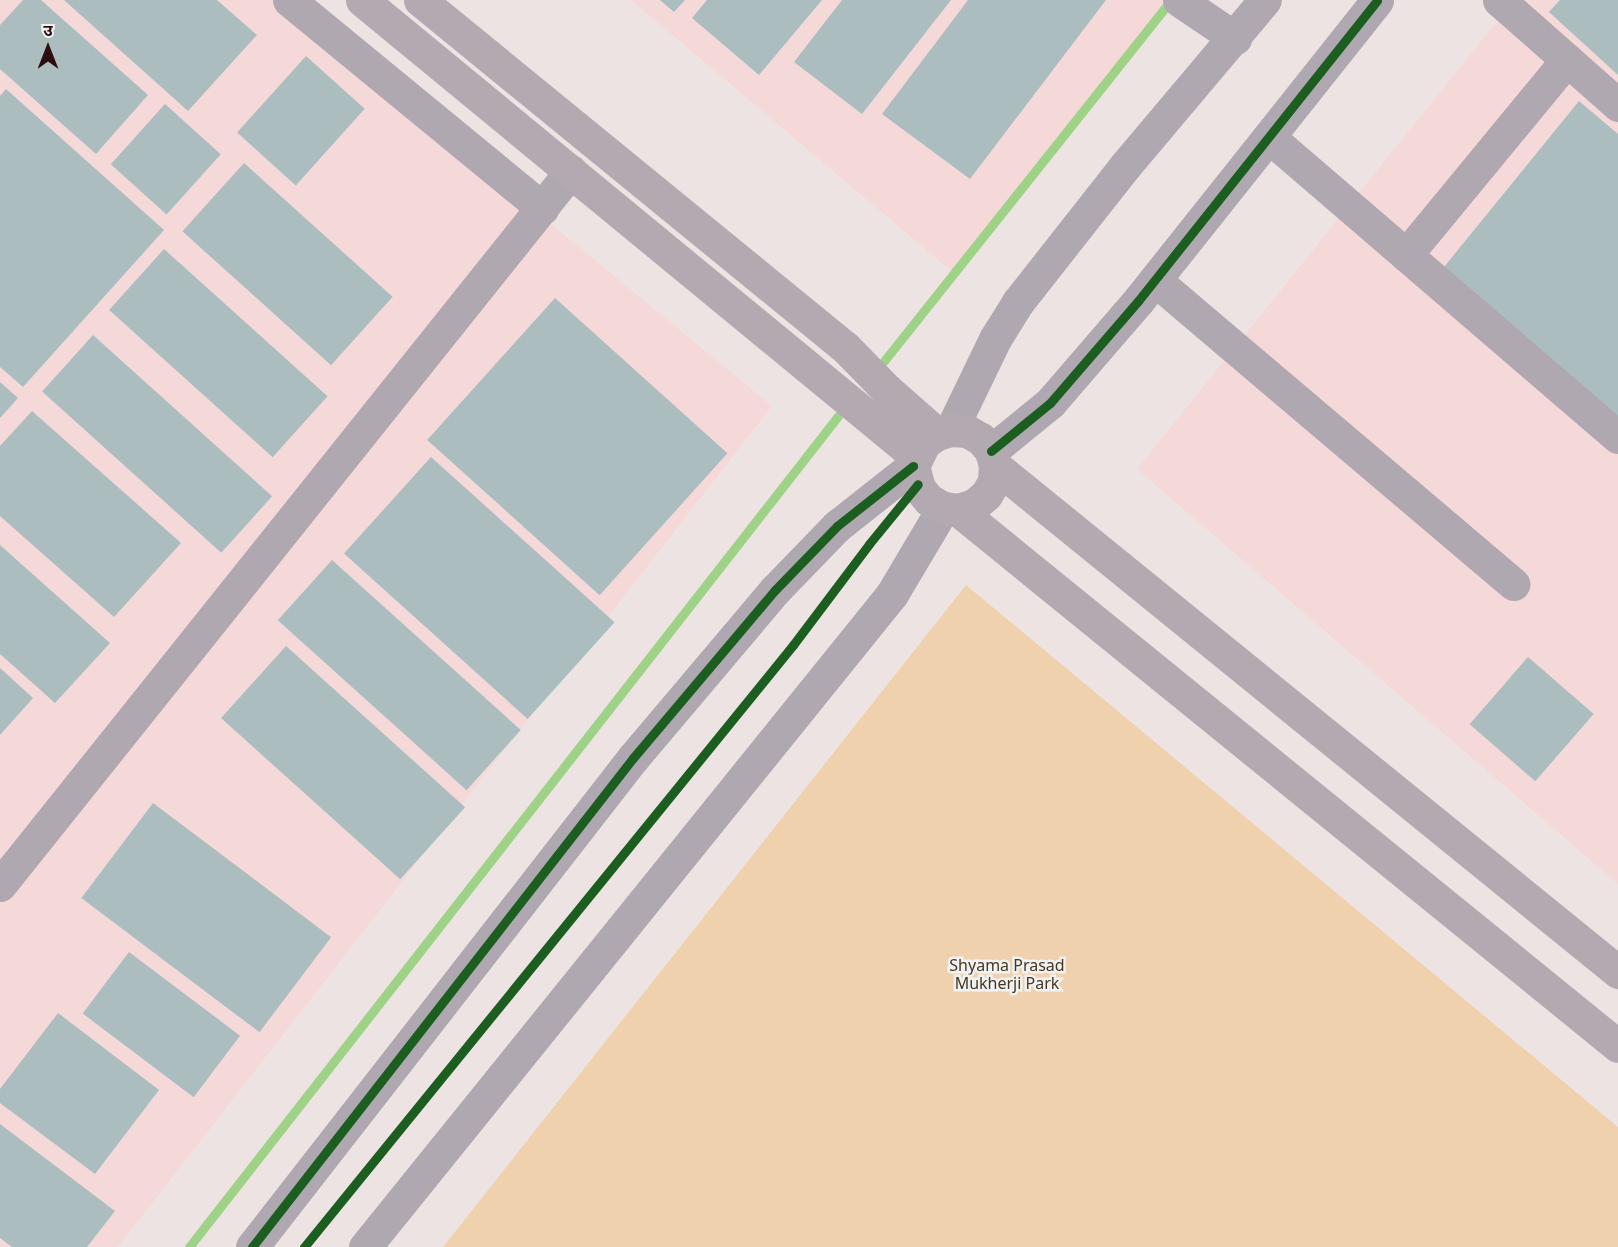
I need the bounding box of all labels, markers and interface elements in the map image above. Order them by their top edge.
north arrow [18,18,78,78]
text: उ [43,19,53,41]
park label: Shyama Prasad Mukherji Park [949,955,1065,993]

